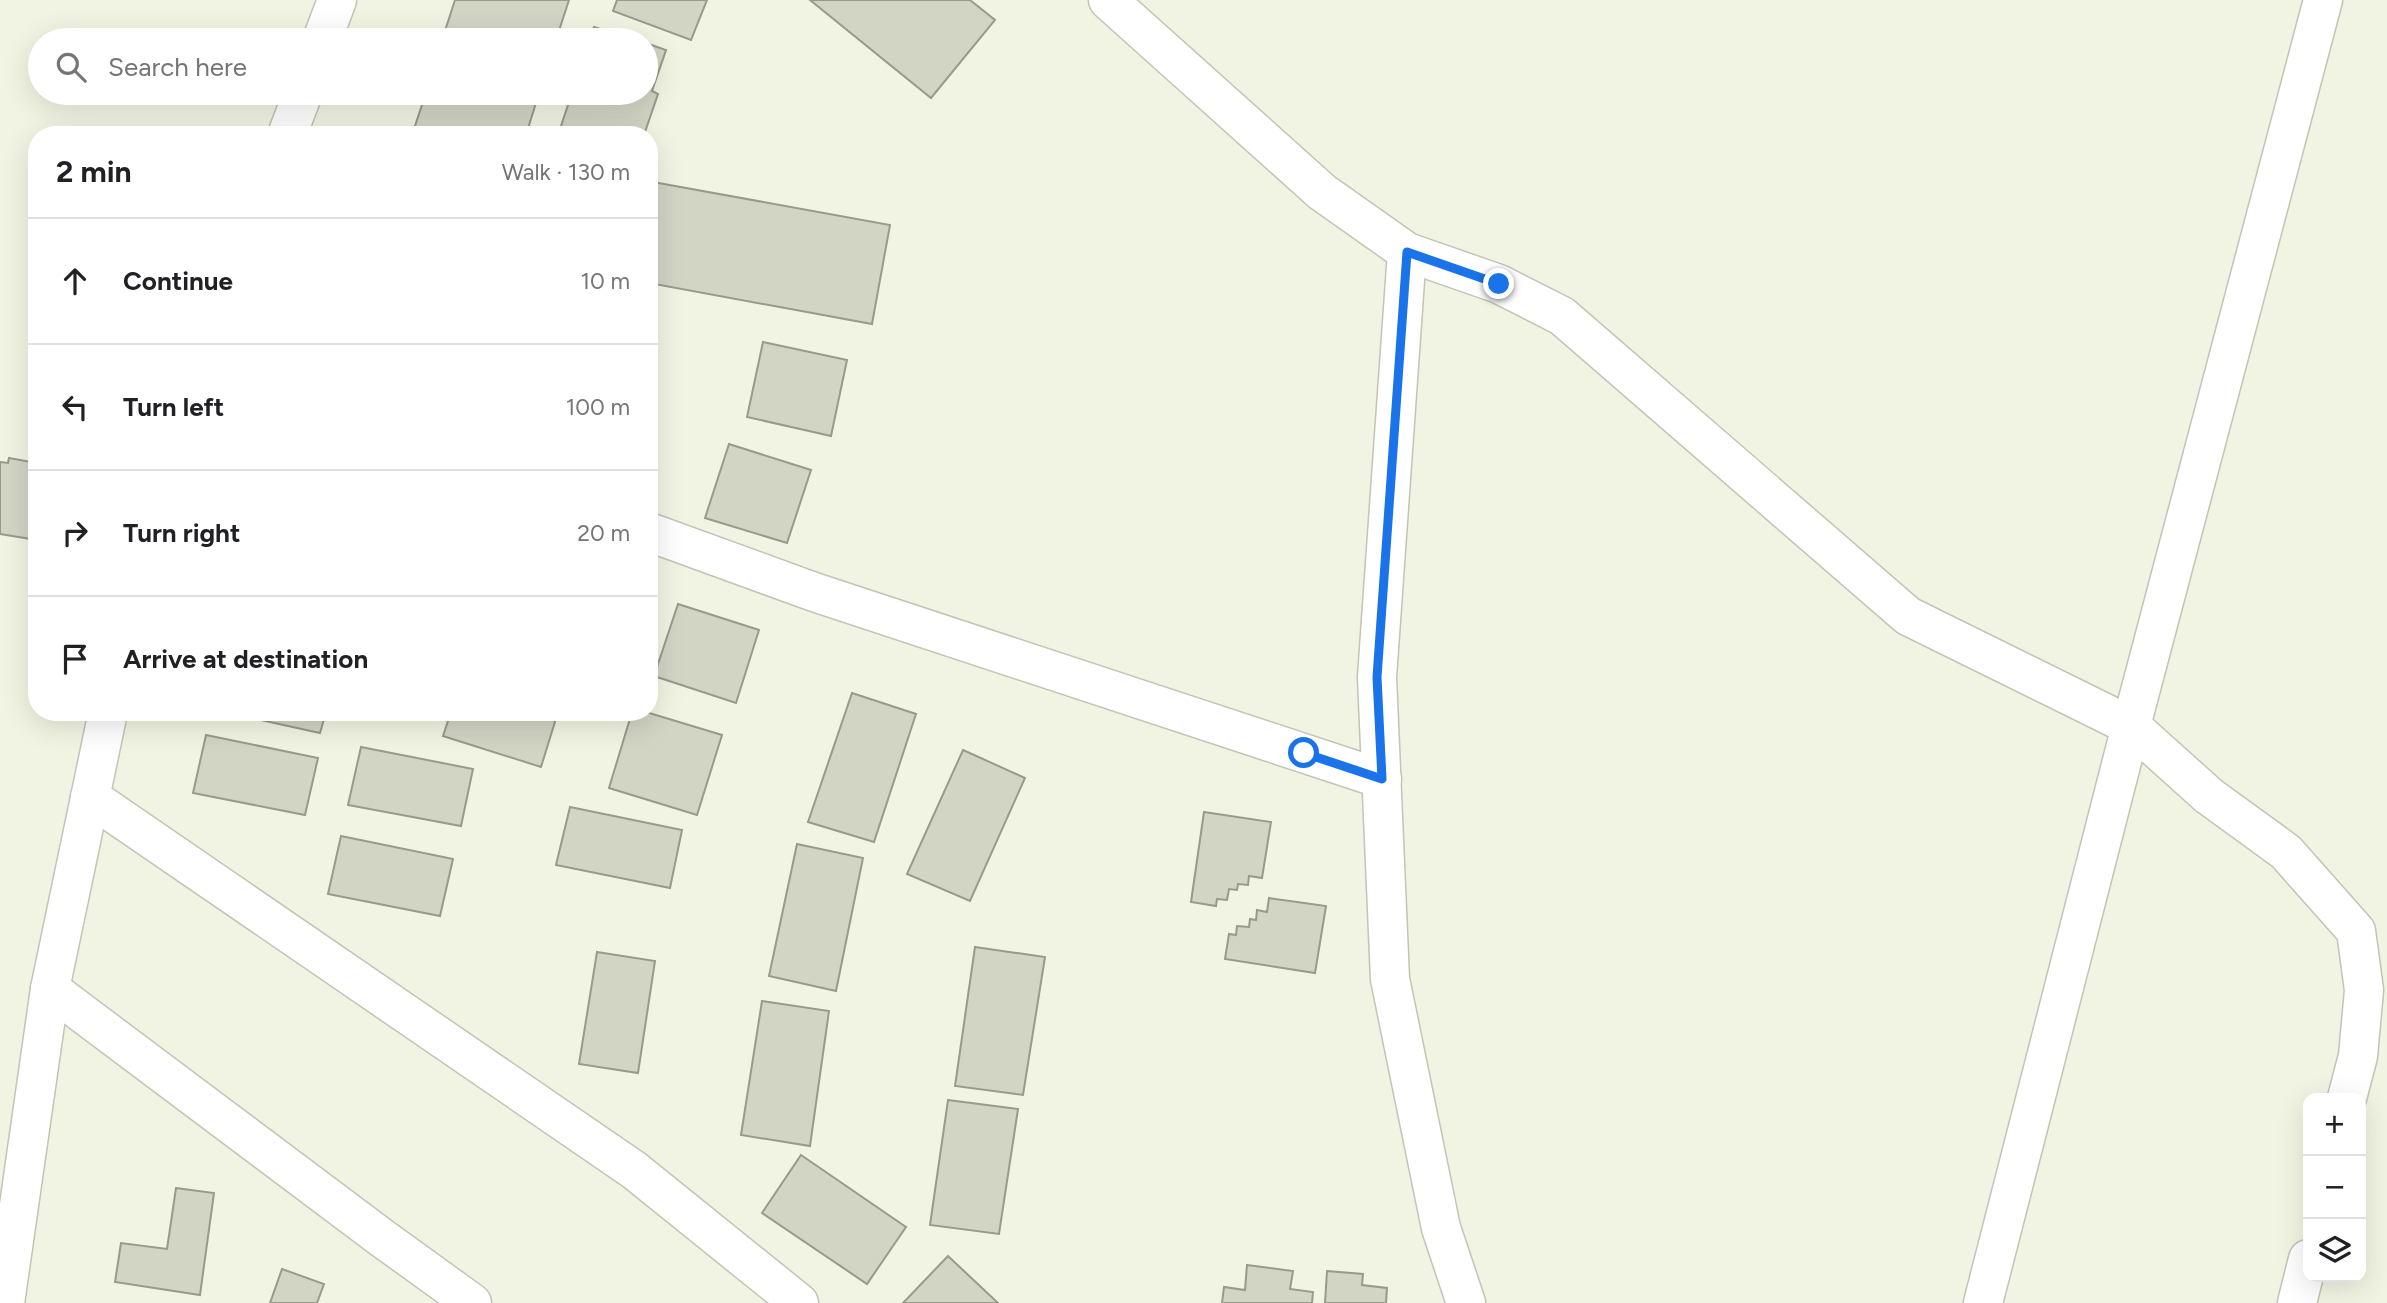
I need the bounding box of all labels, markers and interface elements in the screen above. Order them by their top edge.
search box [28,28,658,105]
icon: search [52,48,90,86]
text: Search here [108,51,247,83]
text: 2 min [56,153,132,190]
text: Walk · 130 m [502,158,630,186]
icon: ahead [56,262,94,300]
text: Continue [123,265,233,297]
text: 10 m [581,267,630,295]
route end [1483,268,1514,299]
icon: left [56,388,94,426]
text: Turn left [123,391,224,423]
text: 100 m [566,393,630,421]
icon: right [56,514,94,552]
text: Turn right [123,517,240,549]
text: 20 m [577,519,630,547]
icon: arrive [56,640,94,678]
text: Arrive at destination [123,643,368,675]
route start [1288,737,1319,768]
map controls [2303,1093,2366,1282]
button: + [2303,1093,2366,1156]
button: − [2303,1156,2366,1219]
button: layers [2303,1219,2366,1282]

